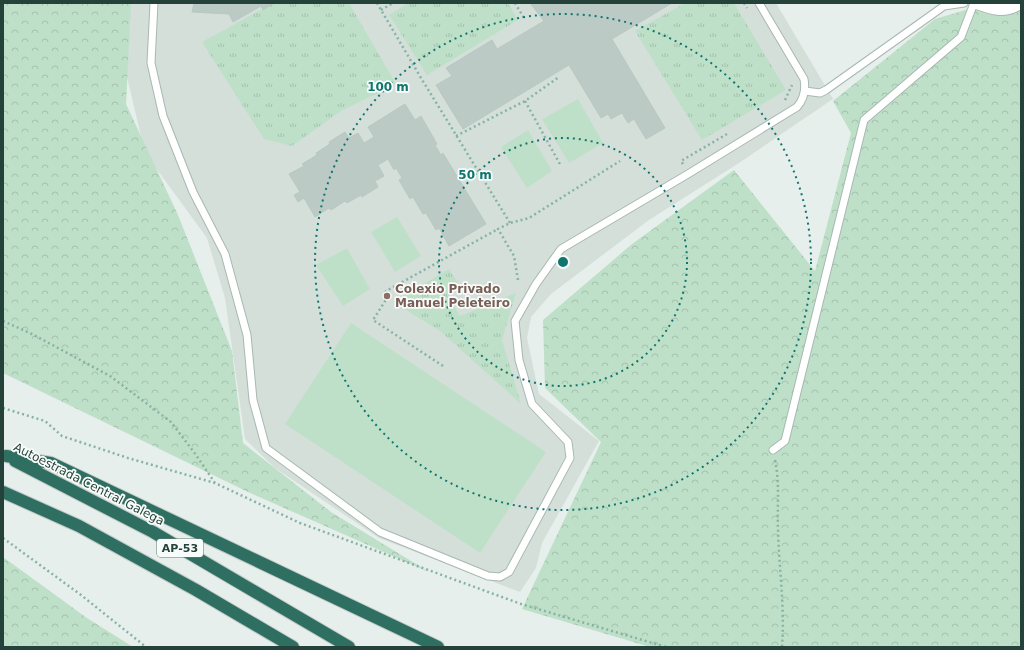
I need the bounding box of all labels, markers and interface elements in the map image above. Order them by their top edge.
text: 100 m [367,80,409,94]
text: 50 m [458,168,492,182]
centre of rings [556,255,570,269]
place label: Colexio Privado Manuel Peleteiro [395,282,510,310]
marker: Colexio Privado Manuel Peleteiro [382,291,392,301]
street label: Autoestrada Central Galega [11,440,167,528]
road number: AP-53 [157,539,203,557]

